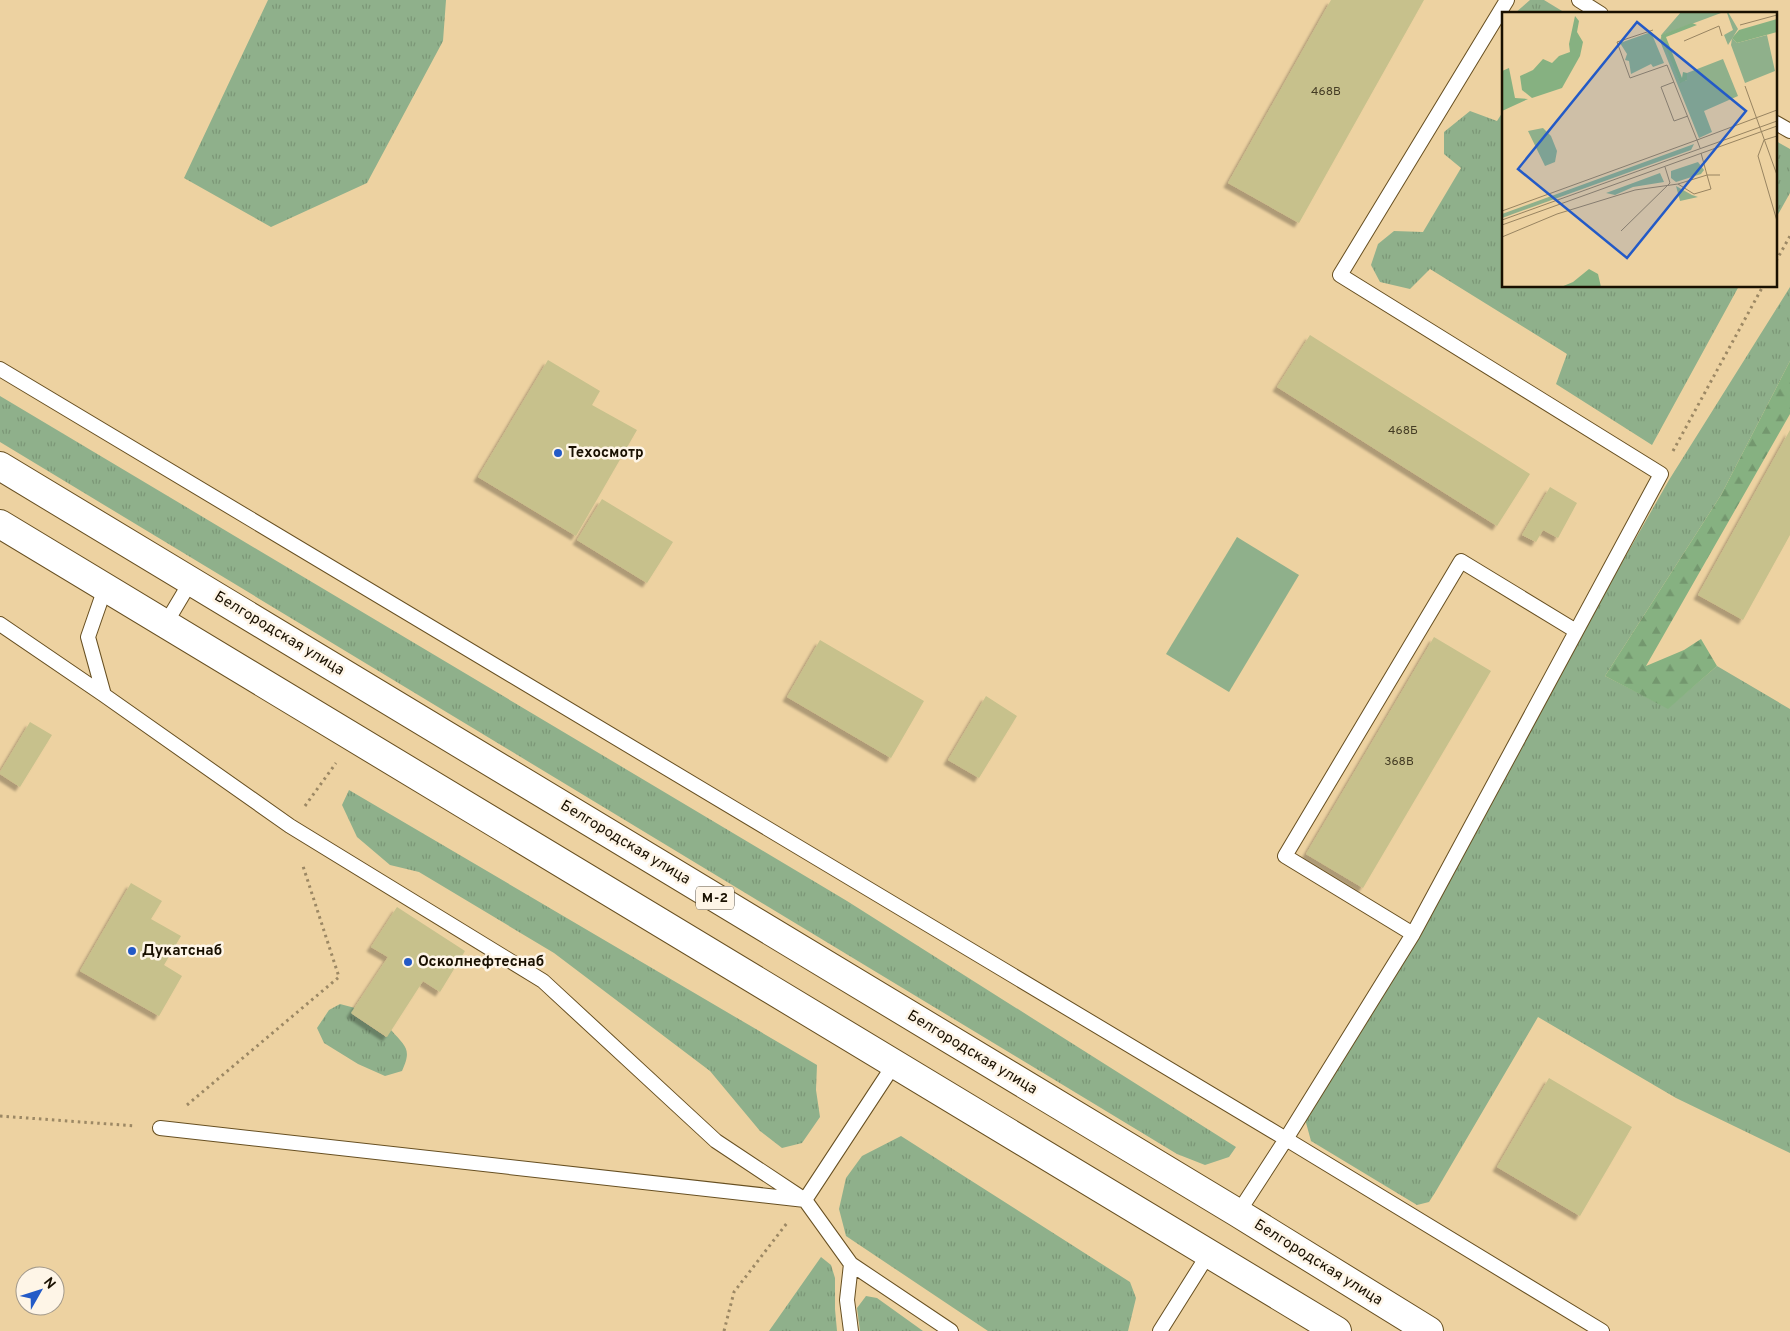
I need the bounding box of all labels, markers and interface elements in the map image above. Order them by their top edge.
inset map [1502,12,1778,288]
house number: 468В [1311,84,1341,100]
house number: 468Б [1388,423,1418,439]
place label: Техосмотр [568,444,644,463]
marker: Техосмотр [552,447,564,459]
street label: Белгородская улица [211,588,347,680]
house number: 368В [1384,754,1414,770]
street label: Белгородская улица [557,797,693,889]
road number: М-2 [696,886,734,910]
place label: Дукатснаб [142,942,222,961]
marker: Дукатснаб [126,945,138,957]
place label: Осколнефтеснаб [418,953,544,972]
marker: Осколнефтеснаб [402,956,414,968]
street label: Белгородская улица [904,1007,1040,1099]
street label: Белгородская улица [1250,1216,1386,1310]
north arrow [15,1266,65,1316]
text: N [39,1275,59,1293]

